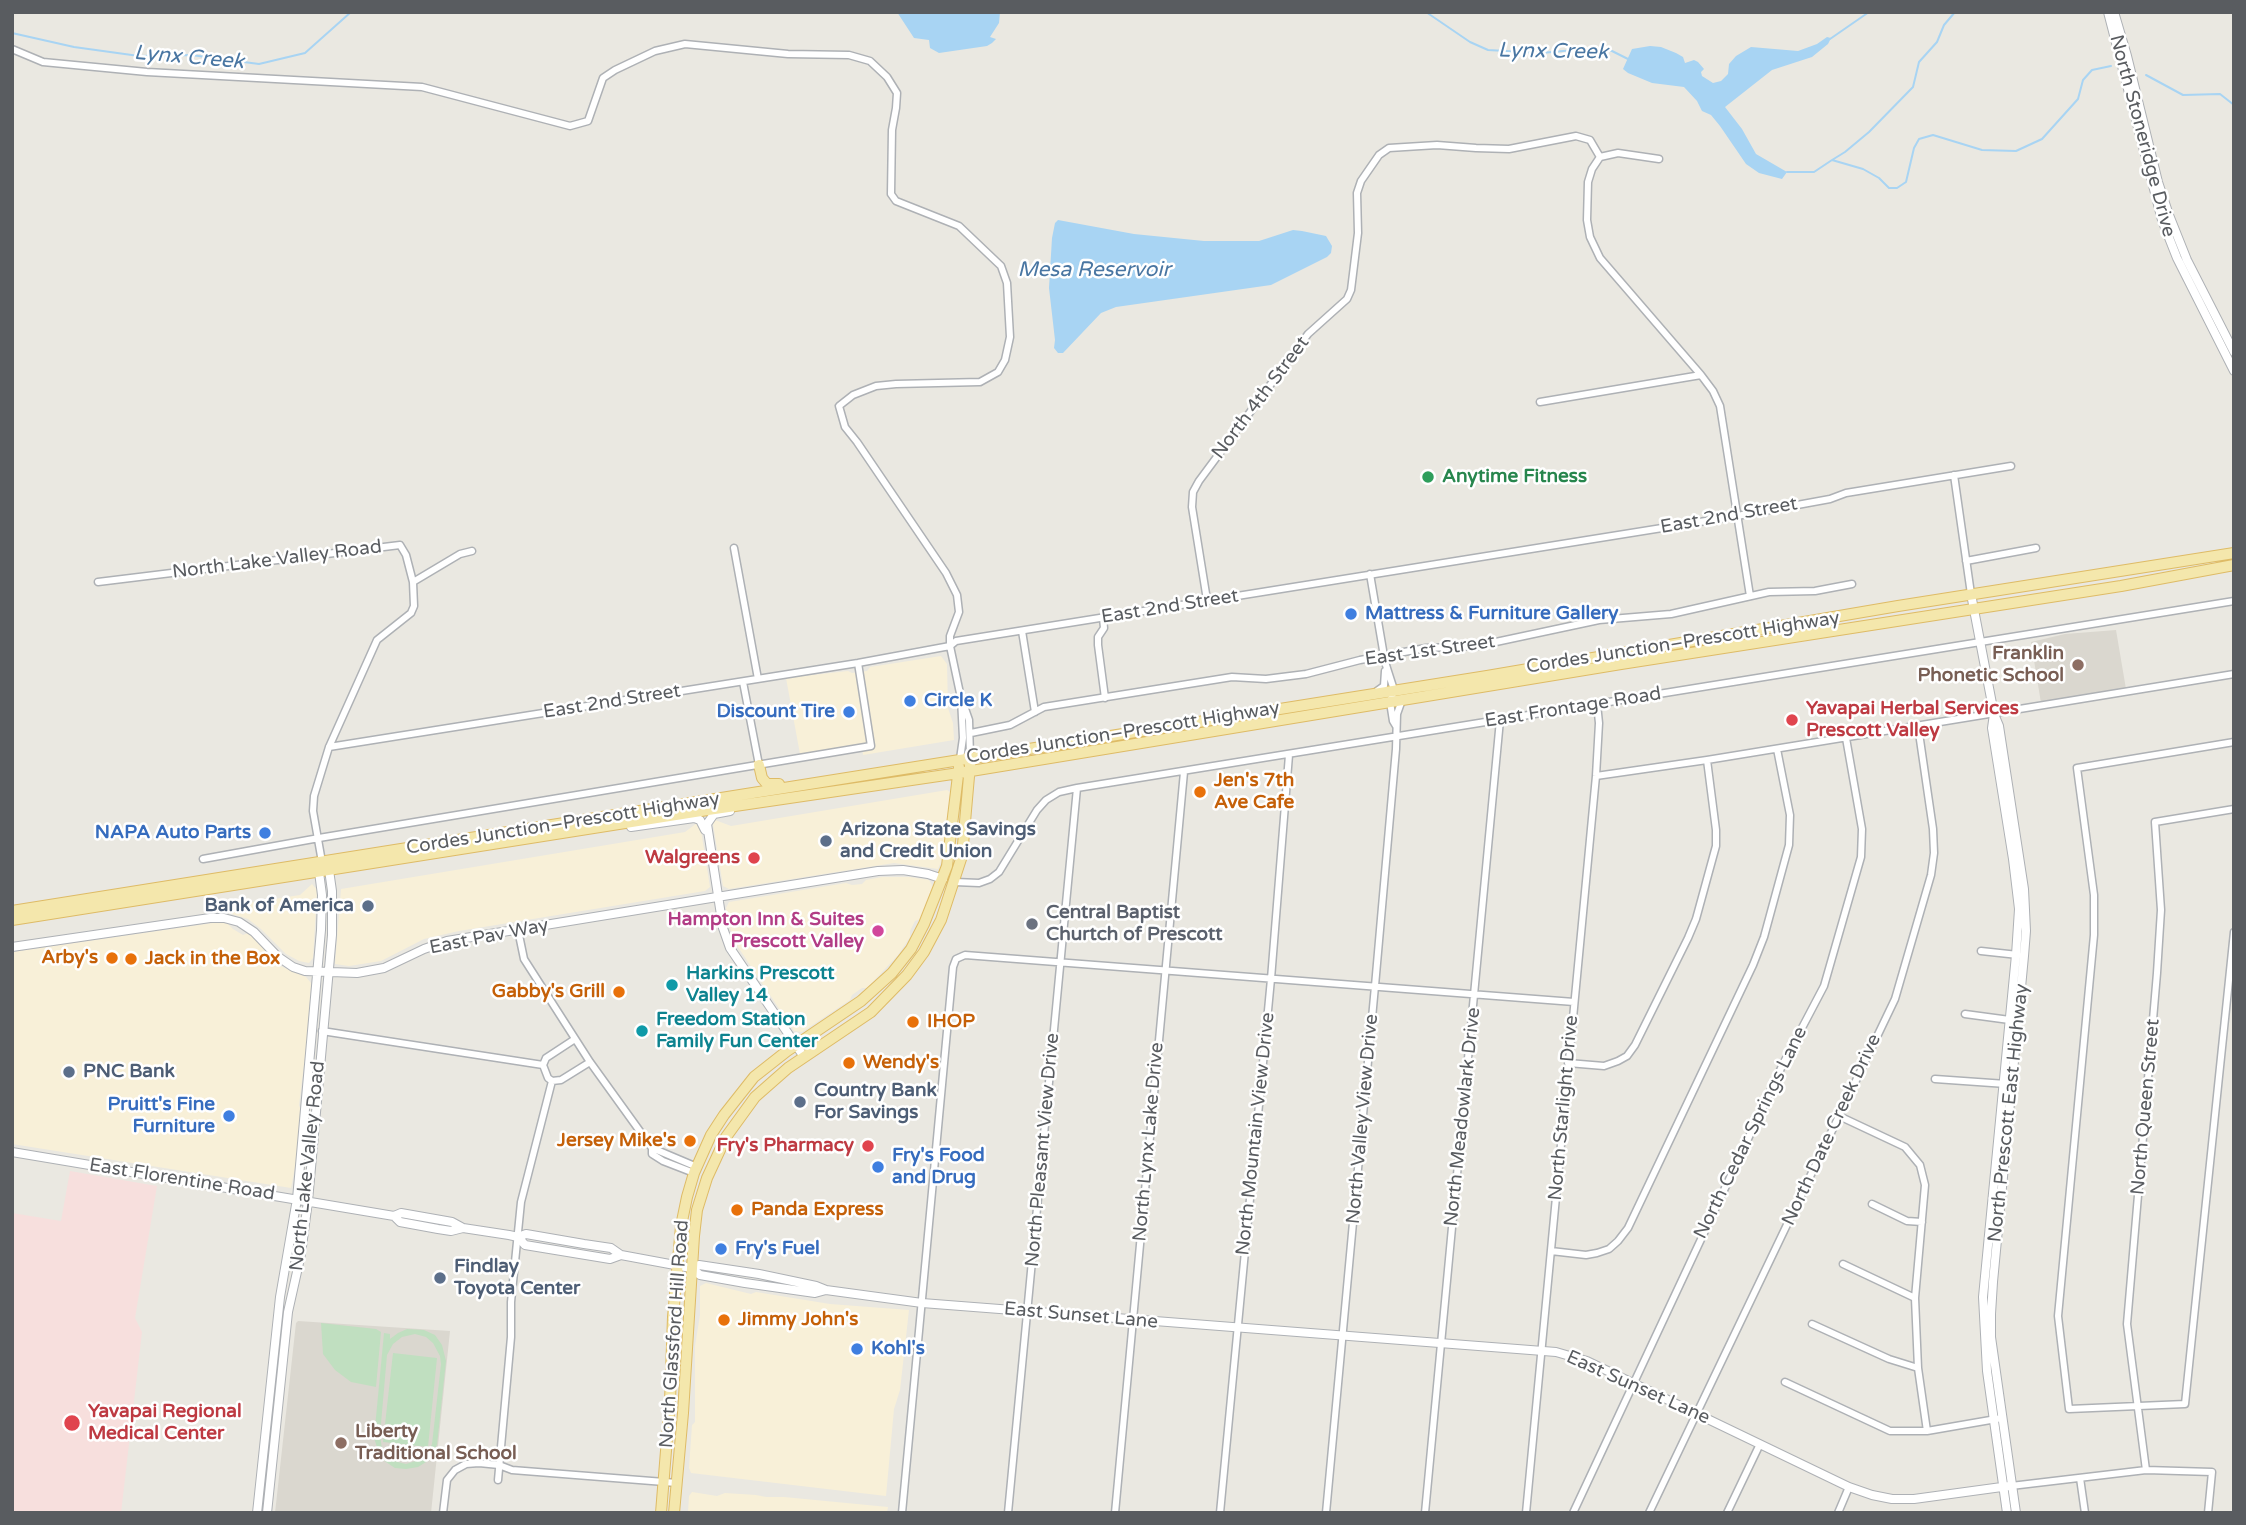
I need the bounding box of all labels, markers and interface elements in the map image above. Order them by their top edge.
street label: North Stoneridge Drive [2104,32,2180,240]
water label: Lynx Creek [1498,38,1608,66]
water label: Lynx Creek [133,41,245,75]
water label: Mesa Reservoir [1017,257,1171,283]
street label: North 4th Street [1207,332,1315,464]
place label: Anytime Fitness [1442,466,1587,488]
marker: Anytime Fitness [1420,469,1436,485]
street label: East 2nd Street [1659,493,1799,539]
street label: North Lake Valley Road [171,536,383,584]
street label: East 2nd Street [1100,585,1240,629]
place label: Mattress & Furniture Gallery [1365,603,1618,625]
marker: Mattress & Furniture Gallery [1343,606,1359,622]
street label: Cordes Junction–Prescott Highway [1525,607,1841,679]
street label: East 1st Street [1363,631,1497,671]
place label: Franklin Phonetic School [1918,643,2064,687]
marker: Franklin Phonetic School [2070,657,2086,673]
street label: East 2nd Street [542,680,682,724]
street label: East Frontage Road [1483,683,1663,733]
place label: Circle K [924,690,992,712]
marker: Circle K [902,693,918,709]
street label: Cordes Junction–Prescott Highway [965,697,1281,769]
place label: Yavapai Herbal Services Prescott Valley [1806,698,2019,742]
place label: Discount Tire [716,701,835,723]
marker: Discount Tire [841,704,857,720]
marker: Yavapai Herbal Services Prescott Valley [1784,712,1800,728]
place label: Jen's 7th Ave Cafe [1214,770,1294,814]
marker: Jen's 7th Ave Cafe [1192,784,1208,800]
street label: Cordes Junction–Prescott Highway [405,788,721,860]
place label: Arizona State Savings and Credit Union [840,819,1036,863]
place label: NAPA Auto Parts [95,822,251,844]
marker: NAPA Auto Parts [257,825,273,841]
marker: Arizona State Savings and Credit Union [818,833,834,849]
place label: Walgreens [645,847,740,869]
marker: Walgreens [746,850,762,866]
place label: Bank of America [205,895,354,917]
marker: Bank of America [360,898,376,914]
place label: Central Baptist Churtch of Prescott [1046,902,1222,946]
place label: Hampton Inn & Suites Prescott Valley [667,909,864,953]
street label: East Pav Way [428,914,550,960]
marker: Central Baptist Churtch of Prescott [1024,916,1040,932]
marker: Hampton Inn & Suites Prescott Valley [870,923,886,939]
place label: Arby's [41,947,98,969]
place label: Jack in the Box [145,948,280,970]
marker: Arby's [104,950,120,966]
marker: Jack in the Box [123,951,139,967]
place label: Harkins Prescott Valley 14 [686,963,835,1007]
marker: Harkins Prescott Valley 14 [664,977,680,993]
place label: Gabby's Grill [492,981,605,1003]
street label: North Prescott East Highway [1984,983,2034,1243]
marker: Gabby's Grill [611,984,627,1000]
street label: North Meadowlark Drive [1440,1006,1486,1228]
place label: Freedom Station Family Fun Center [656,1009,818,1053]
place label: IHOP [927,1011,975,1033]
street label: North Mountain View Drive [1232,1011,1280,1257]
street label: North Valley View Drive [1342,1013,1384,1225]
marker: IHOP [905,1014,921,1030]
street label: North Starlight Drive [1545,1014,1583,1202]
street label: North Queen Street [2127,1018,2165,1196]
marker: Freedom Station Family Fun Center [634,1023,650,1039]
street label: North Cedar Springs Lane [1690,1023,1812,1243]
street label: North Date Creek Drive [1778,1031,1886,1229]
street label: North Pleasant View Drive [1021,1032,1065,1268]
street label: North Lynx Lake Drive [1129,1041,1169,1243]
place label: Wendy's [863,1052,939,1074]
marker: Wendy's [841,1055,857,1071]
street label: North Lake Valley Road [286,1060,330,1272]
place label: PNC Bank [83,1061,175,1083]
marker: PNC Bank [61,1064,77,1080]
place label: Country Bank For Savings [814,1080,937,1124]
place label: Pruitt's Fine Furniture [108,1094,215,1138]
marker: Country Bank For Savings [792,1094,808,1110]
marker: Pruitt's Fine Furniture [221,1108,237,1124]
place label: Jersey Mike's [557,1130,676,1152]
marker: Jersey Mike's [682,1133,698,1149]
place label: Fry's Pharmacy [717,1135,854,1157]
marker: Fry's Pharmacy [860,1138,876,1154]
place label: Fry's Food and Drug [892,1145,985,1189]
street label: East Florentine Road [88,1154,276,1206]
marker: Fry's Food and Drug [870,1159,886,1175]
place label: Panda Express [751,1199,884,1221]
marker: Panda Express [729,1202,745,1218]
street label: North Glassford Hill Road [656,1219,694,1449]
place label: Fry's Fuel [735,1238,820,1260]
marker: Fry's Fuel [713,1241,729,1257]
place label: Findlay Toyota Center [454,1256,580,1300]
marker: Findlay Toyota Center [432,1270,448,1286]
street label: East Sunset Lane [1003,1298,1159,1334]
place label: Jimmy John's [738,1309,858,1331]
marker: Jimmy John's [716,1312,732,1328]
place label: Kohl's [871,1338,925,1360]
marker: Kohl's [849,1341,865,1357]
street label: East Sunset Lane [1563,1346,1713,1430]
place label: Yavapai Regional Medical Center [88,1401,242,1445]
marker: Yavapai Regional Medical Center [62,1413,82,1433]
place label: Liberty Traditional School [355,1421,517,1465]
marker: Liberty Traditional School [333,1435,349,1451]

